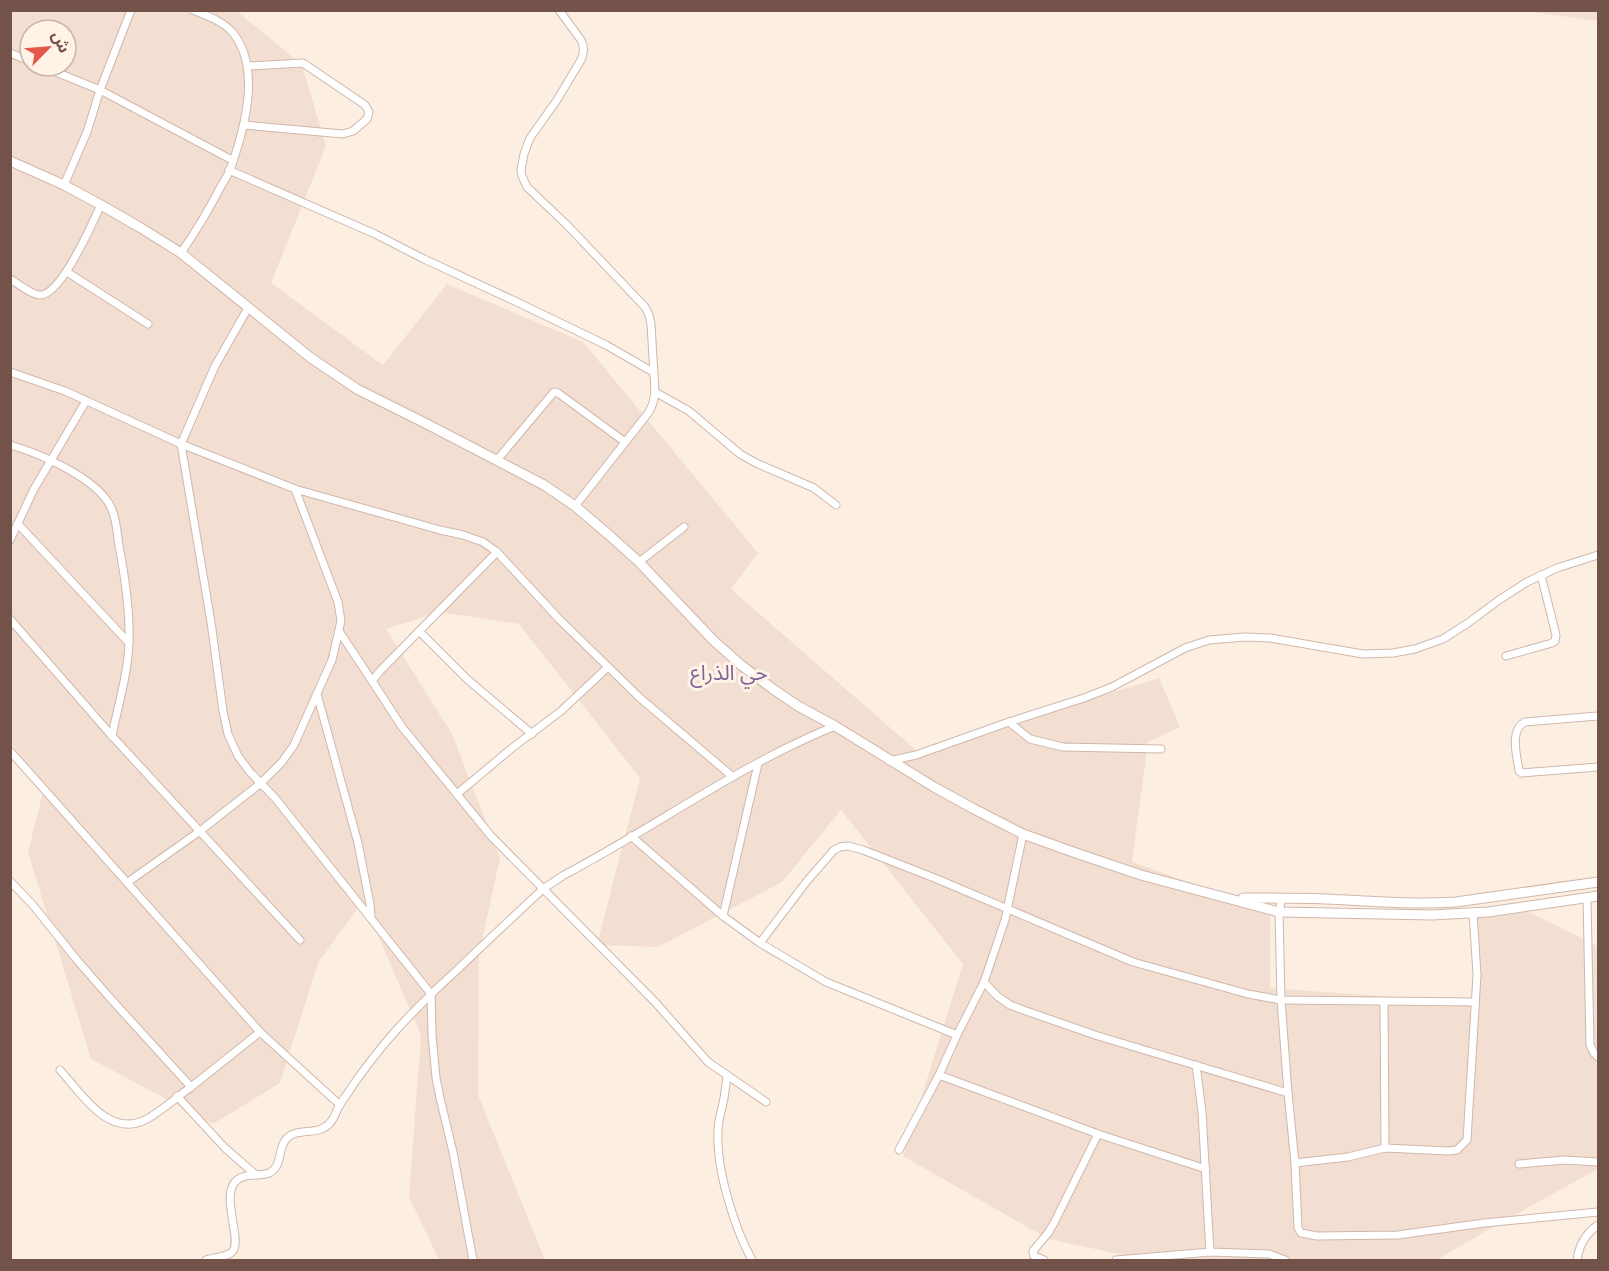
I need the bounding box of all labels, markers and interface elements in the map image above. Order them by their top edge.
north arrow [18,18,78,78]
text: ش [46,28,75,57]
district label: حي الذراع [690,659,768,689]

